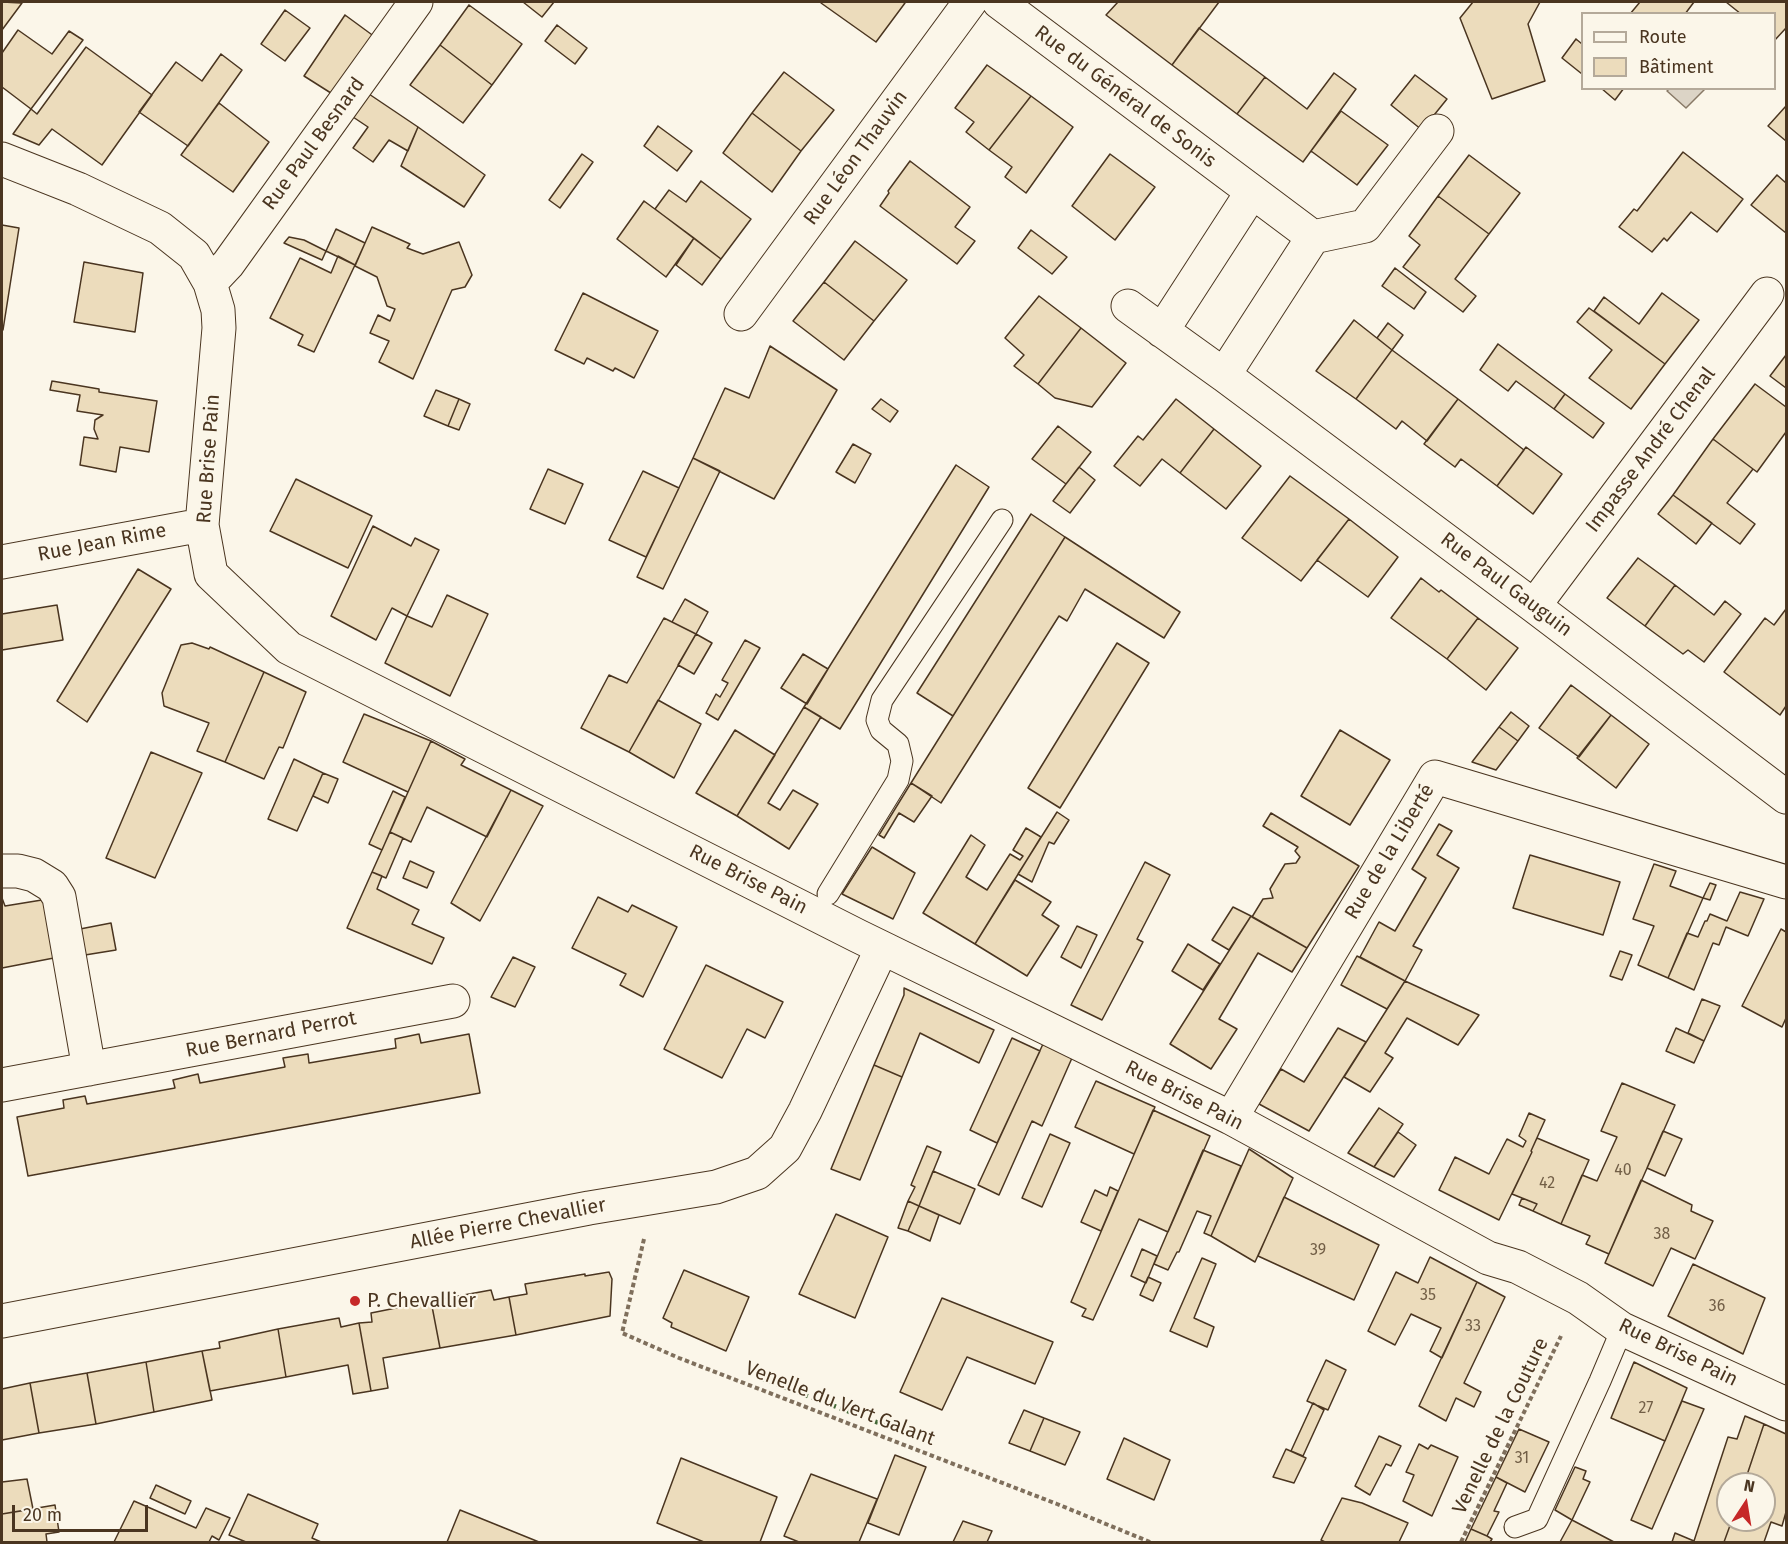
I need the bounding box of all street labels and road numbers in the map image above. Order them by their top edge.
street label: Rue du Général de Sonis [1029,21,1221,173]
street label: Rue Paul Besnard [258,73,370,215]
street label: Rue Léon Thauvin [799,86,913,230]
street label: Impasse André Chenal [1581,363,1721,537]
street label: Rue Brise Pain [193,393,225,525]
street label: Rue Jean Rime [36,519,168,567]
street label: Rue Paul Gauguin [1435,528,1577,642]
street label: Rue de la Liberté [1340,780,1440,924]
street label: Rue Brise Pain [685,840,811,920]
street label: Rue Bernard Perrot [184,1007,358,1063]
street label: Rue Brise Pain [1121,1056,1247,1136]
street label: Allée Pierre Chevallier [408,1193,608,1255]
street label: Rue Brise Pain [1614,1314,1742,1392]
street label: Venelle de la Couture [1448,1334,1554,1518]
street label: Venelle du Vert Galant [742,1357,938,1451]

